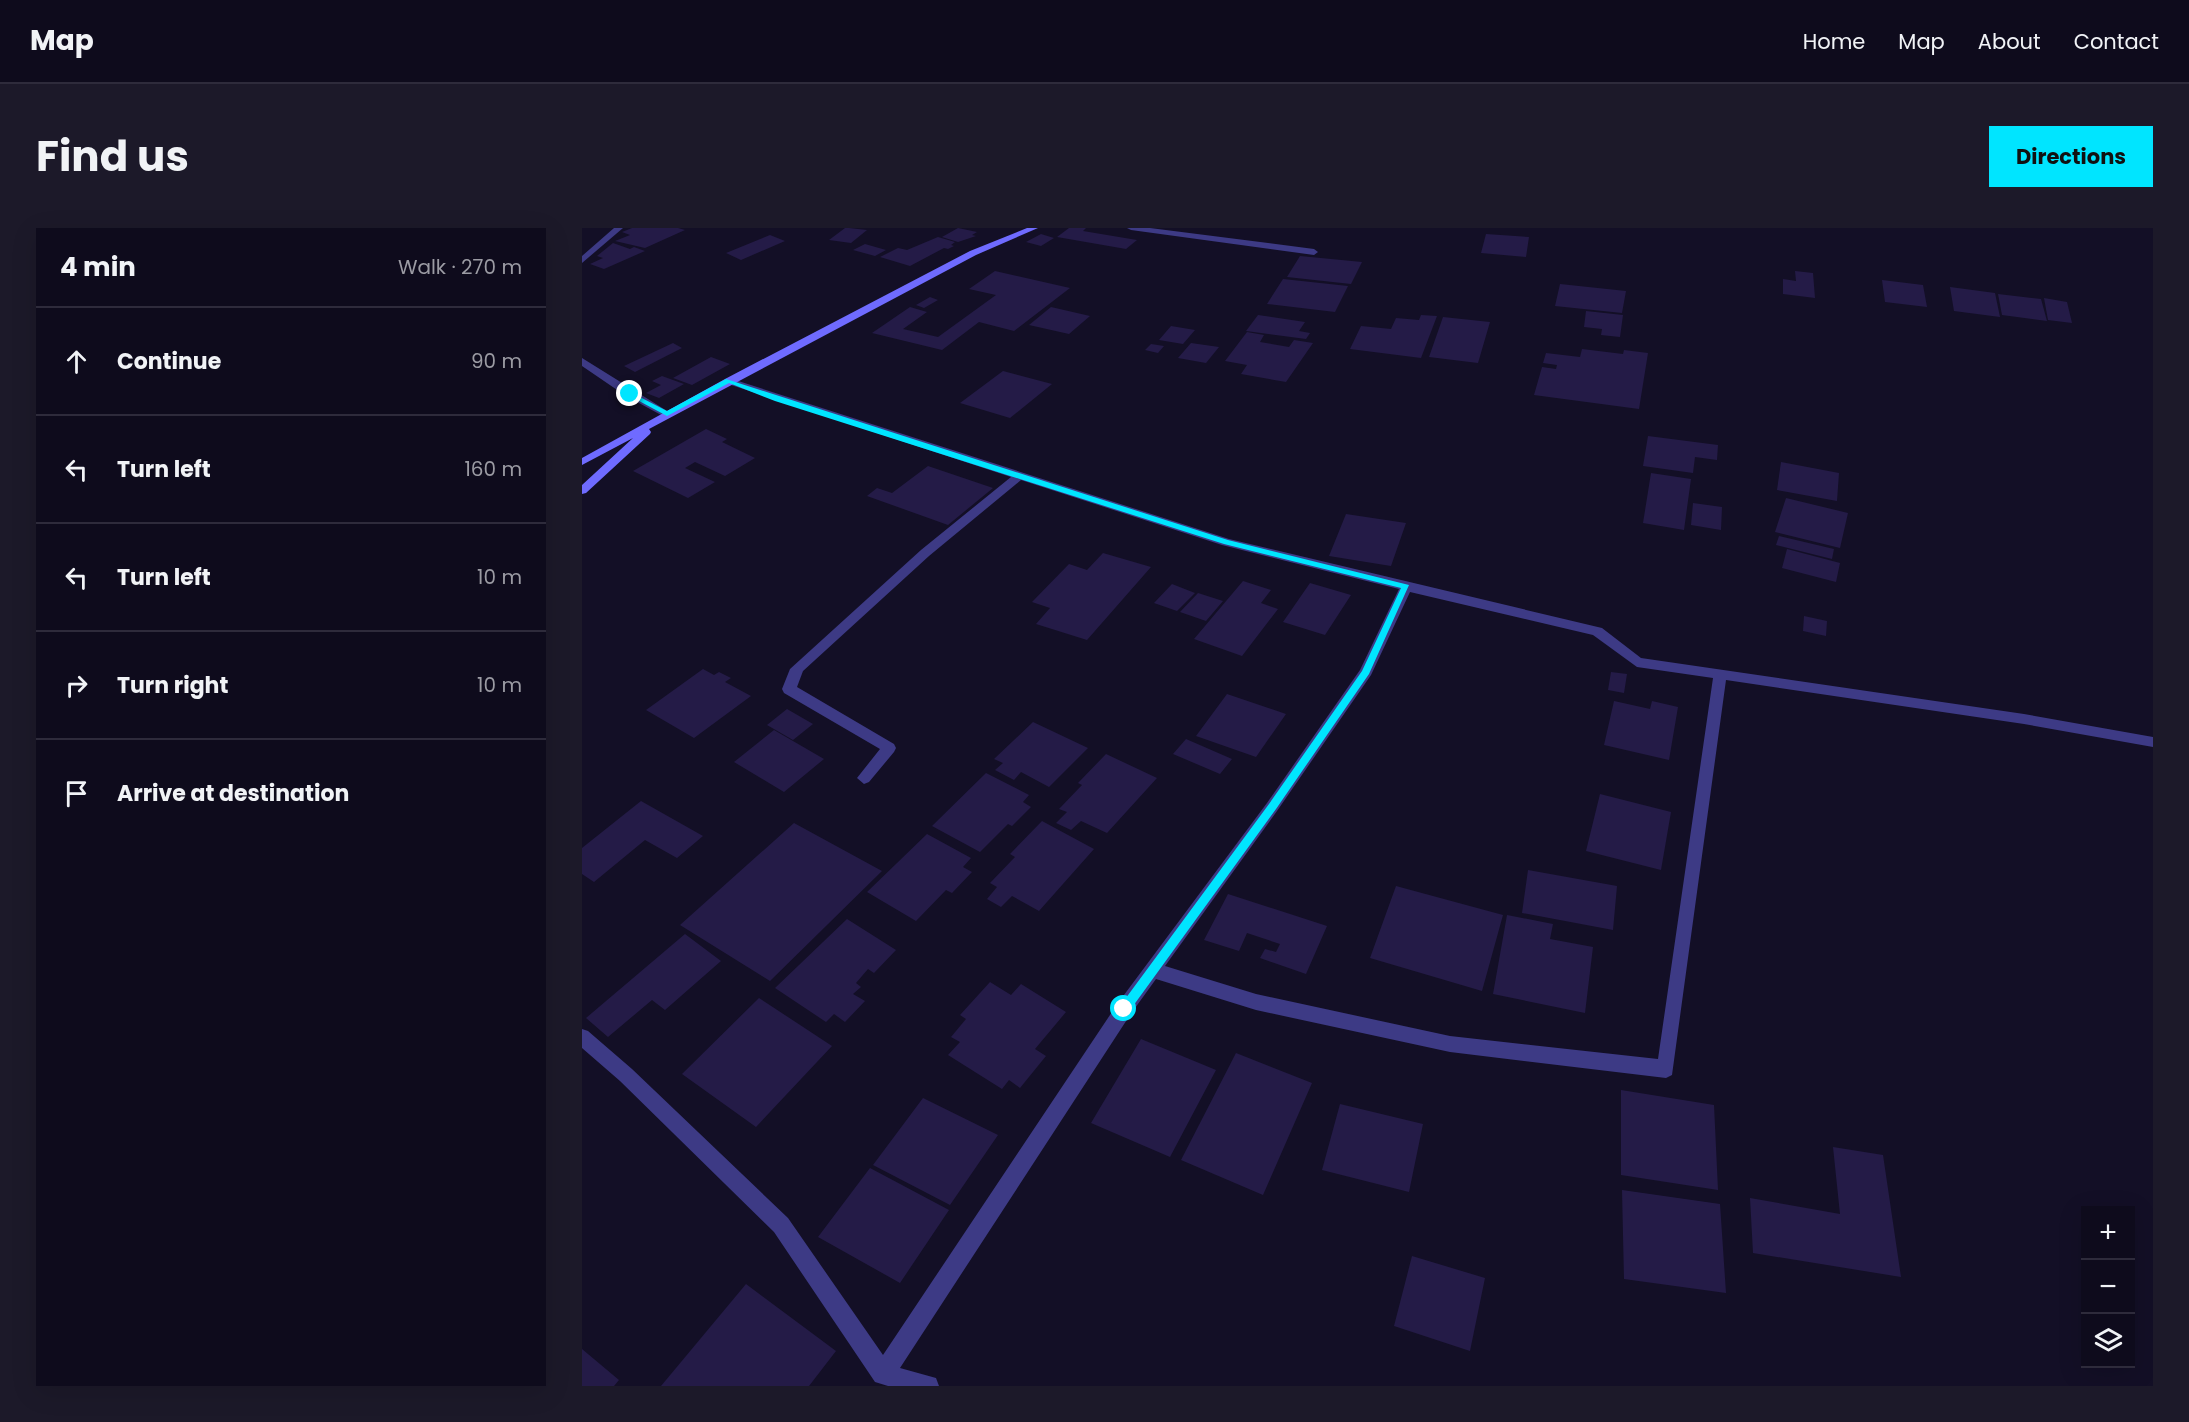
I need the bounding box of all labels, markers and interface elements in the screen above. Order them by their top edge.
text: Map [30,21,94,60]
text: Home [1803,27,1865,56]
text: Map [1898,27,1945,56]
text: About [1978,27,2041,56]
text: Contact [2074,27,2159,56]
button: Directions [1989,126,2153,187]
text: Find us [36,127,189,186]
text: 4 min [60,249,136,285]
text: Walk · 270 m [398,253,522,281]
icon: ahead [60,345,93,378]
text: Continue [117,346,221,377]
text: 90 m [471,347,522,375]
route end [616,380,642,406]
icon: left [60,453,93,486]
text: Turn left [117,454,211,485]
text: 160 m [464,455,522,483]
icon: left [60,561,93,594]
text: Turn left [117,562,211,593]
text: 10 m [477,563,522,591]
icon: right [60,669,93,702]
text: Turn right [117,670,228,701]
text: 10 m [477,671,522,699]
icon: arrive [60,777,93,810]
text: Arrive at destination [117,778,349,809]
route start [1110,995,1136,1021]
map controls [2081,1206,2135,1368]
button: + [2081,1206,2135,1260]
button: − [2081,1260,2135,1314]
button: layers [2081,1314,2135,1368]

